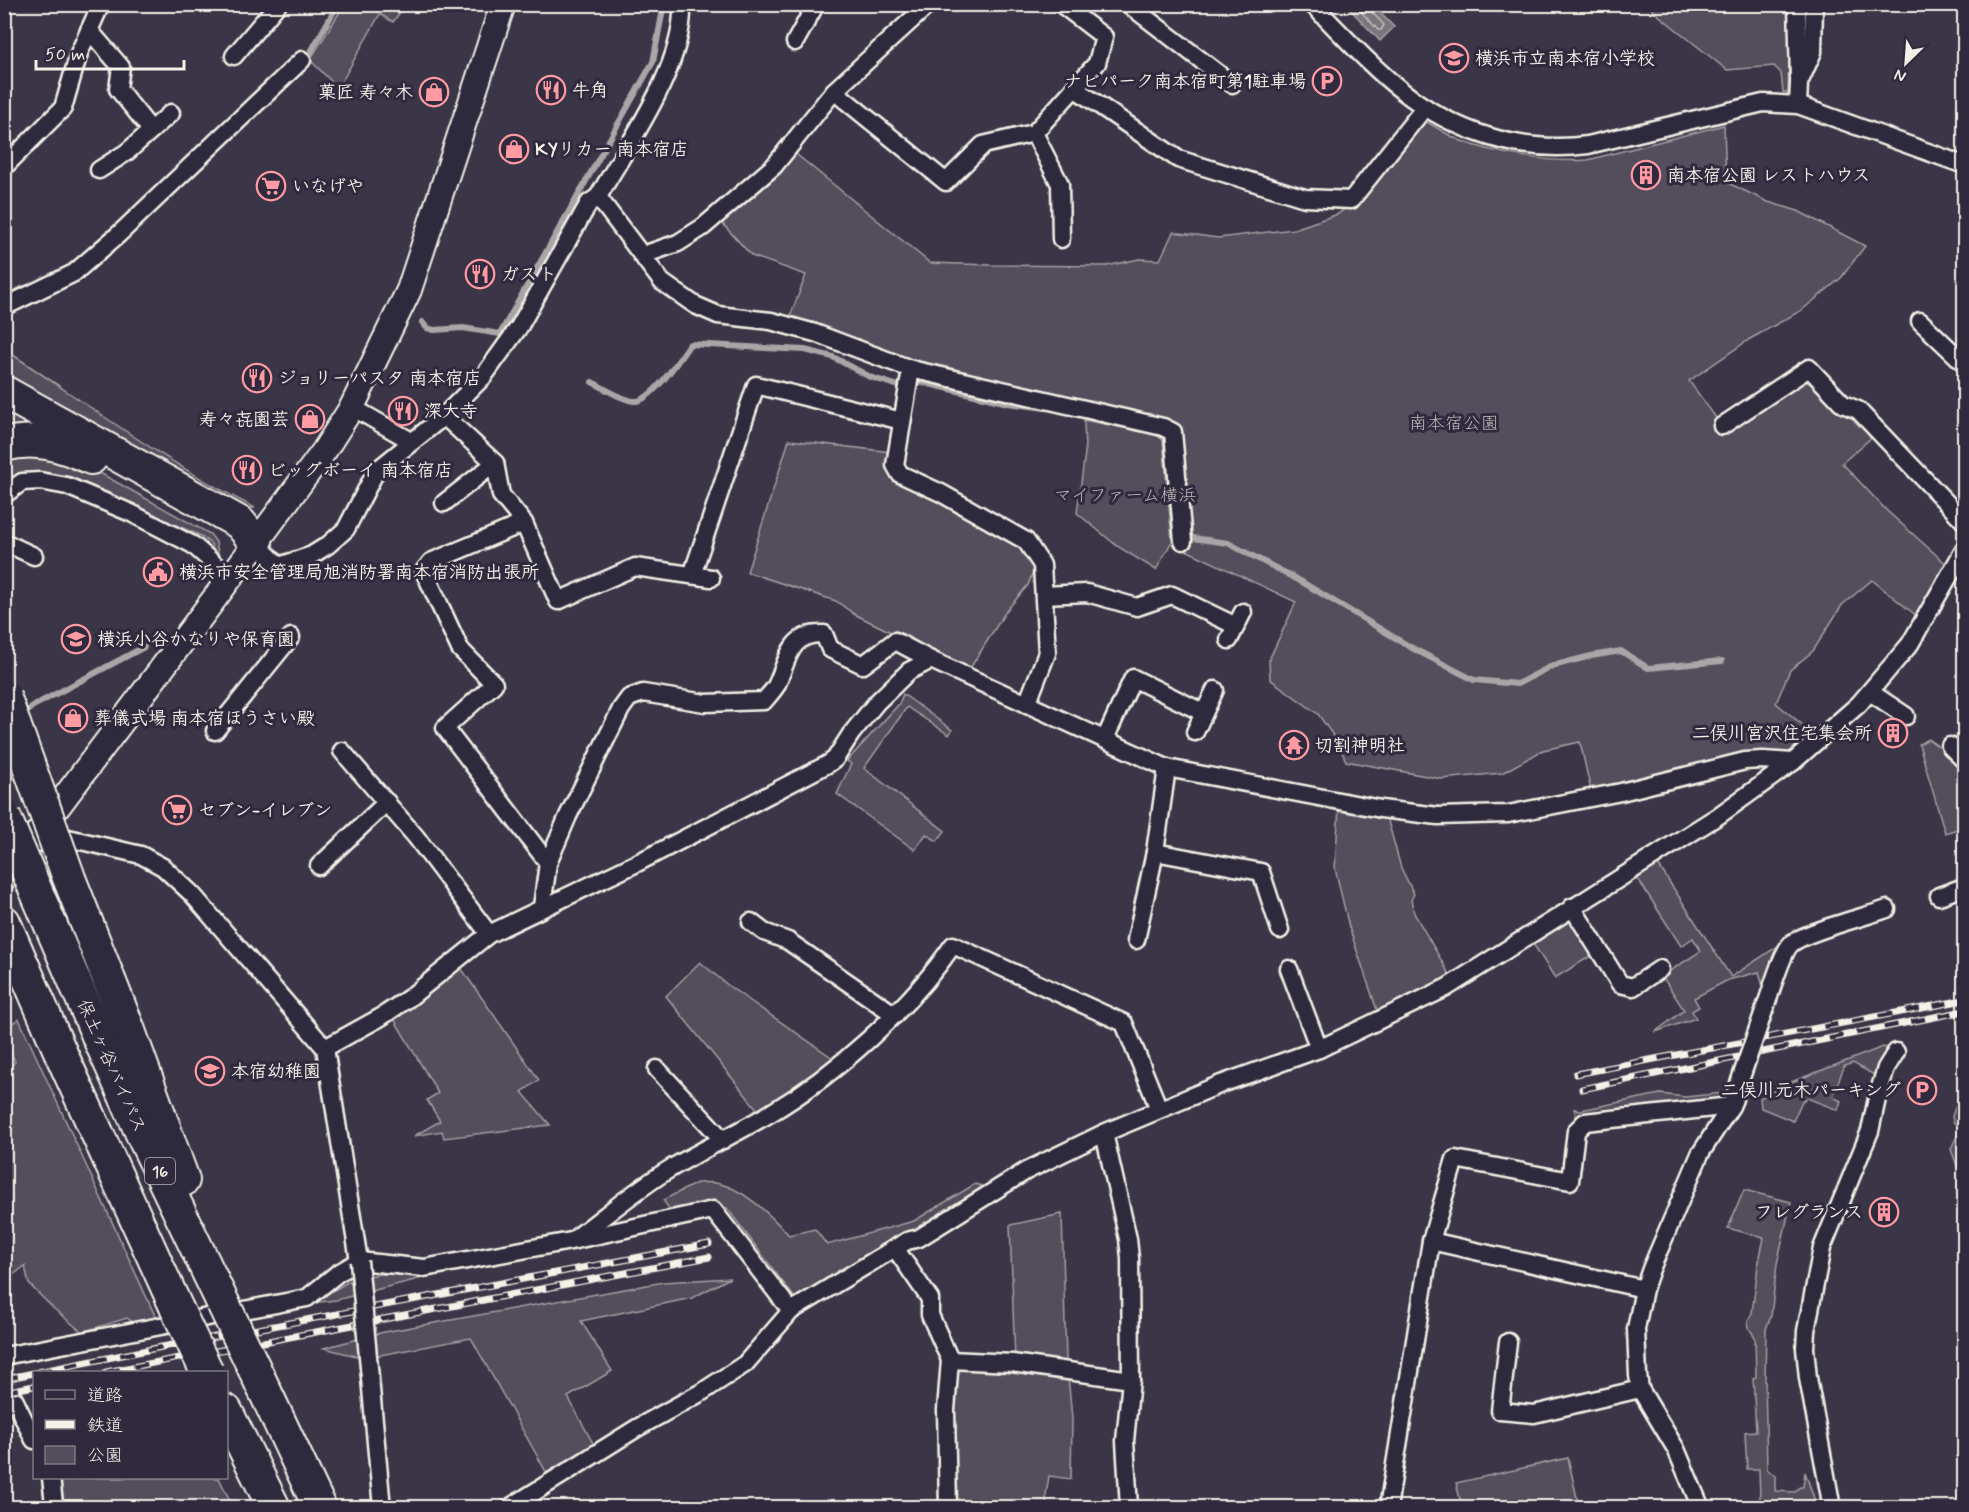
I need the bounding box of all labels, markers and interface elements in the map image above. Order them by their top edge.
scale bar [36,33,184,71]
north arrow [1876,33,1936,93]
school or university icon: 横浜市立南本宿小学校 [1438,42,1470,74]
text: 50 m [45,43,85,67]
place label: 横浜市立南本宿小学校 [1475,47,1655,71]
text: N [1891,63,1910,87]
parking icon: ナビパーク南本宿町第1駐車場 [1311,65,1343,97]
place label: ナビパーク南本宿町第1駐車場 [1064,70,1306,94]
restaurant icon: 牛角 [535,74,567,106]
shop icon: 菓匠 寿々木 [418,76,450,108]
place label: 牛角 [572,79,608,103]
place label: 菓匠 寿々木 [318,81,413,105]
shop icon: KYリカー 南本宿店 [498,133,530,165]
place label: KYリカー 南本宿店 [535,138,688,162]
building icon: 南本宿公園 レストハウス [1630,159,1662,191]
place label: 南本宿公園 レストハウス [1667,164,1870,188]
supermarket icon: いなげや [255,170,287,202]
place label: いなげや [292,175,364,199]
restaurant icon: ガスト [464,258,496,290]
place label: ガスト [501,263,557,287]
restaurant icon: ジョリーパスタ 南本宿店 [241,362,273,394]
place label: ジョリーパスタ 南本宿店 [278,367,481,391]
restaurant icon: 深大寺 [387,395,419,427]
place label: 深大寺 [424,400,478,424]
shop icon: 寿々㐂園芸 [294,403,326,435]
place label: 寿々㐂園芸 [199,408,289,432]
park label: 南本宿公園 [1409,412,1499,436]
restaurant icon: ビッグボーイ 南本宿店 [231,454,263,486]
place label: ビッグボーイ 南本宿店 [268,459,453,483]
park label: マイファーム横浜 [1054,484,1196,508]
public building icon: 横浜市安全管理局旭消防署南本宿消防出張所 [142,556,174,588]
place label: 横浜市安全管理局旭消防署南本宿消防出張所 [179,561,539,585]
school or university icon: 横浜小谷かなりや保育園 [60,623,92,655]
place label: 横浜小谷かなりや保育園 [97,628,295,652]
shop icon: 葬儀式場 南本宿ほうさい殿 [57,702,89,734]
place label: 葬儀式場 南本宿ほうさい殿 [94,707,315,731]
building icon: 二俣川宮沢住宅集会所 [1877,717,1909,749]
place label: 二俣川宮沢住宅集会所 [1692,722,1872,746]
temple icon: 切割神明社 [1278,729,1310,761]
place label: 切割神明社 [1315,734,1405,758]
supermarket icon: セブン-イレブン [161,794,193,826]
place label: セブン-イレブン [198,799,332,823]
street label: 保土ヶ谷バイパス [71,996,151,1137]
school or university icon: 本宿幼稚園 [194,1055,226,1087]
place label: 本宿幼稚園 [231,1060,321,1084]
parking icon: 二俣川元木パーキング [1906,1074,1938,1106]
place label: 二俣川元木パーキング [1721,1079,1901,1103]
road number: 16 [145,1158,175,1184]
building icon: フレグランス [1868,1196,1900,1228]
place label: フレグランス [1755,1201,1863,1225]
legend [33,1371,228,1479]
text: 道路 [87,1384,123,1408]
text: 鉄道 [87,1414,123,1438]
text: 公園 [87,1444,123,1468]

